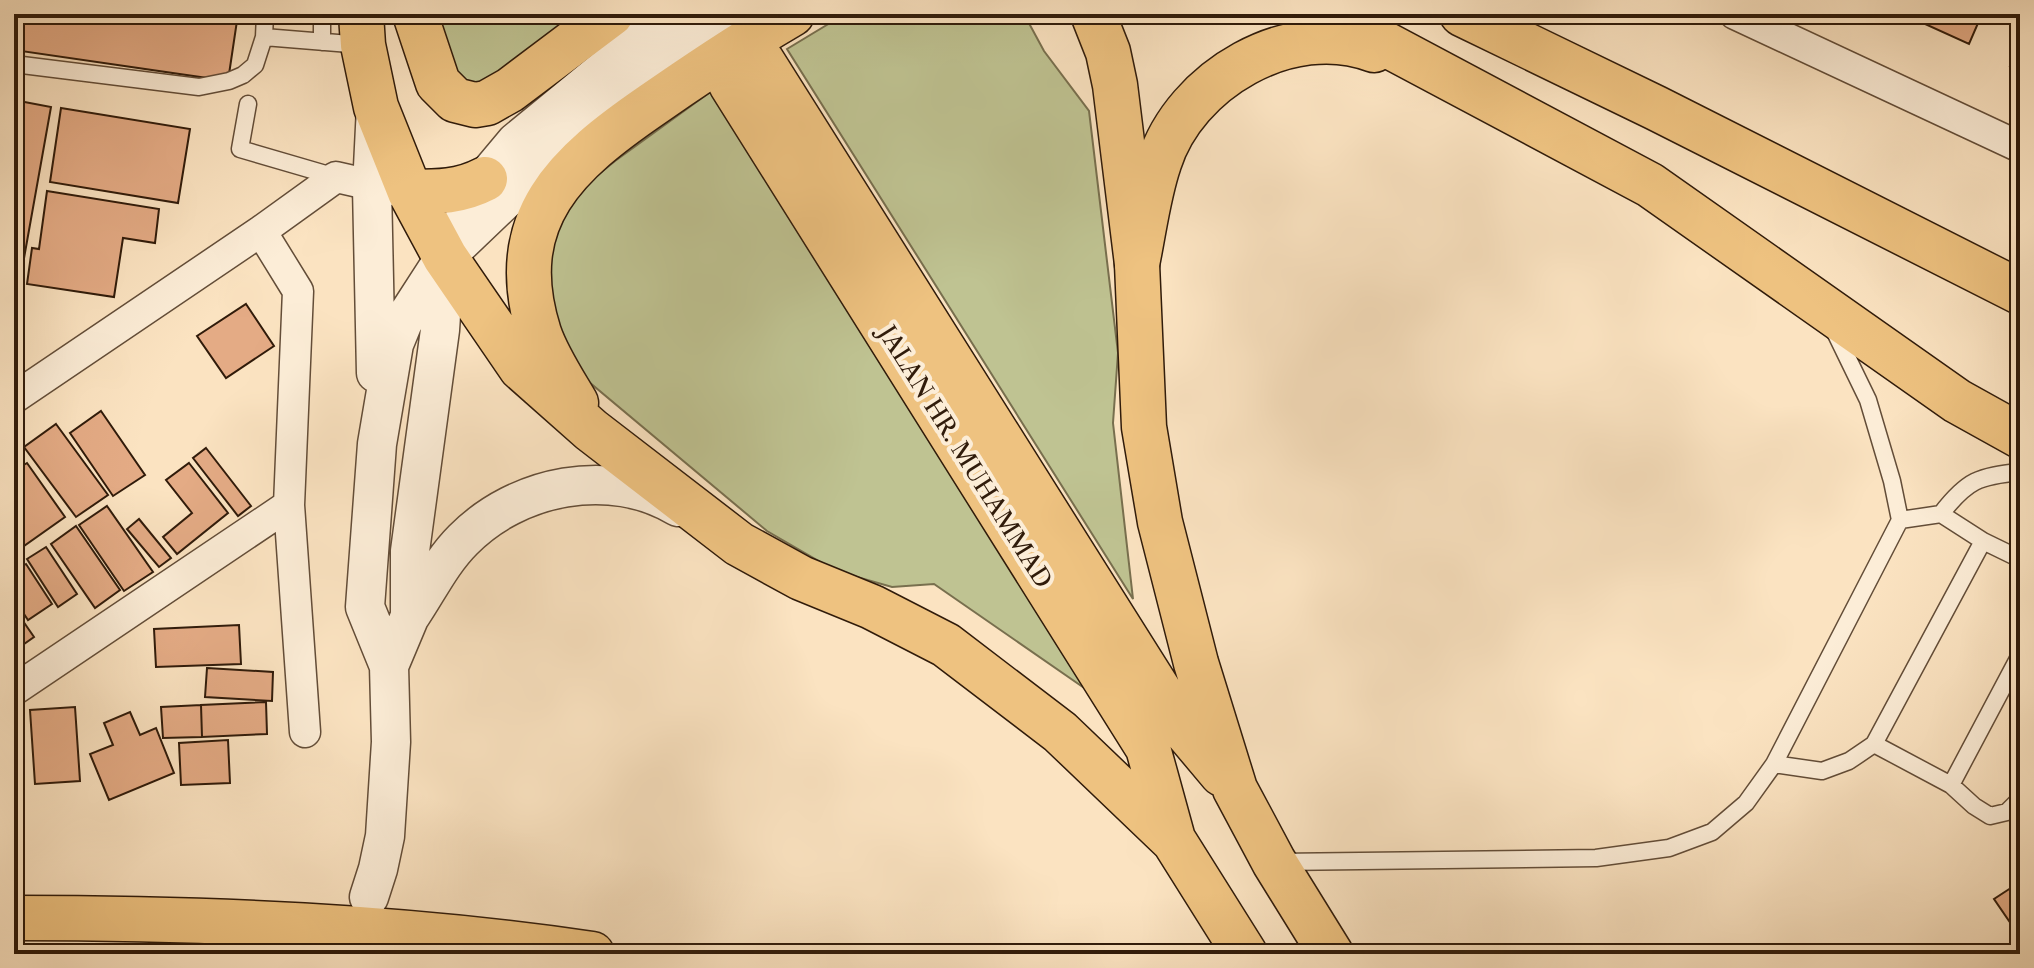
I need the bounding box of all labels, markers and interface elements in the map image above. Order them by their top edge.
street label: JALAN HR. MUHAMMAD [871,317,1058,593]

